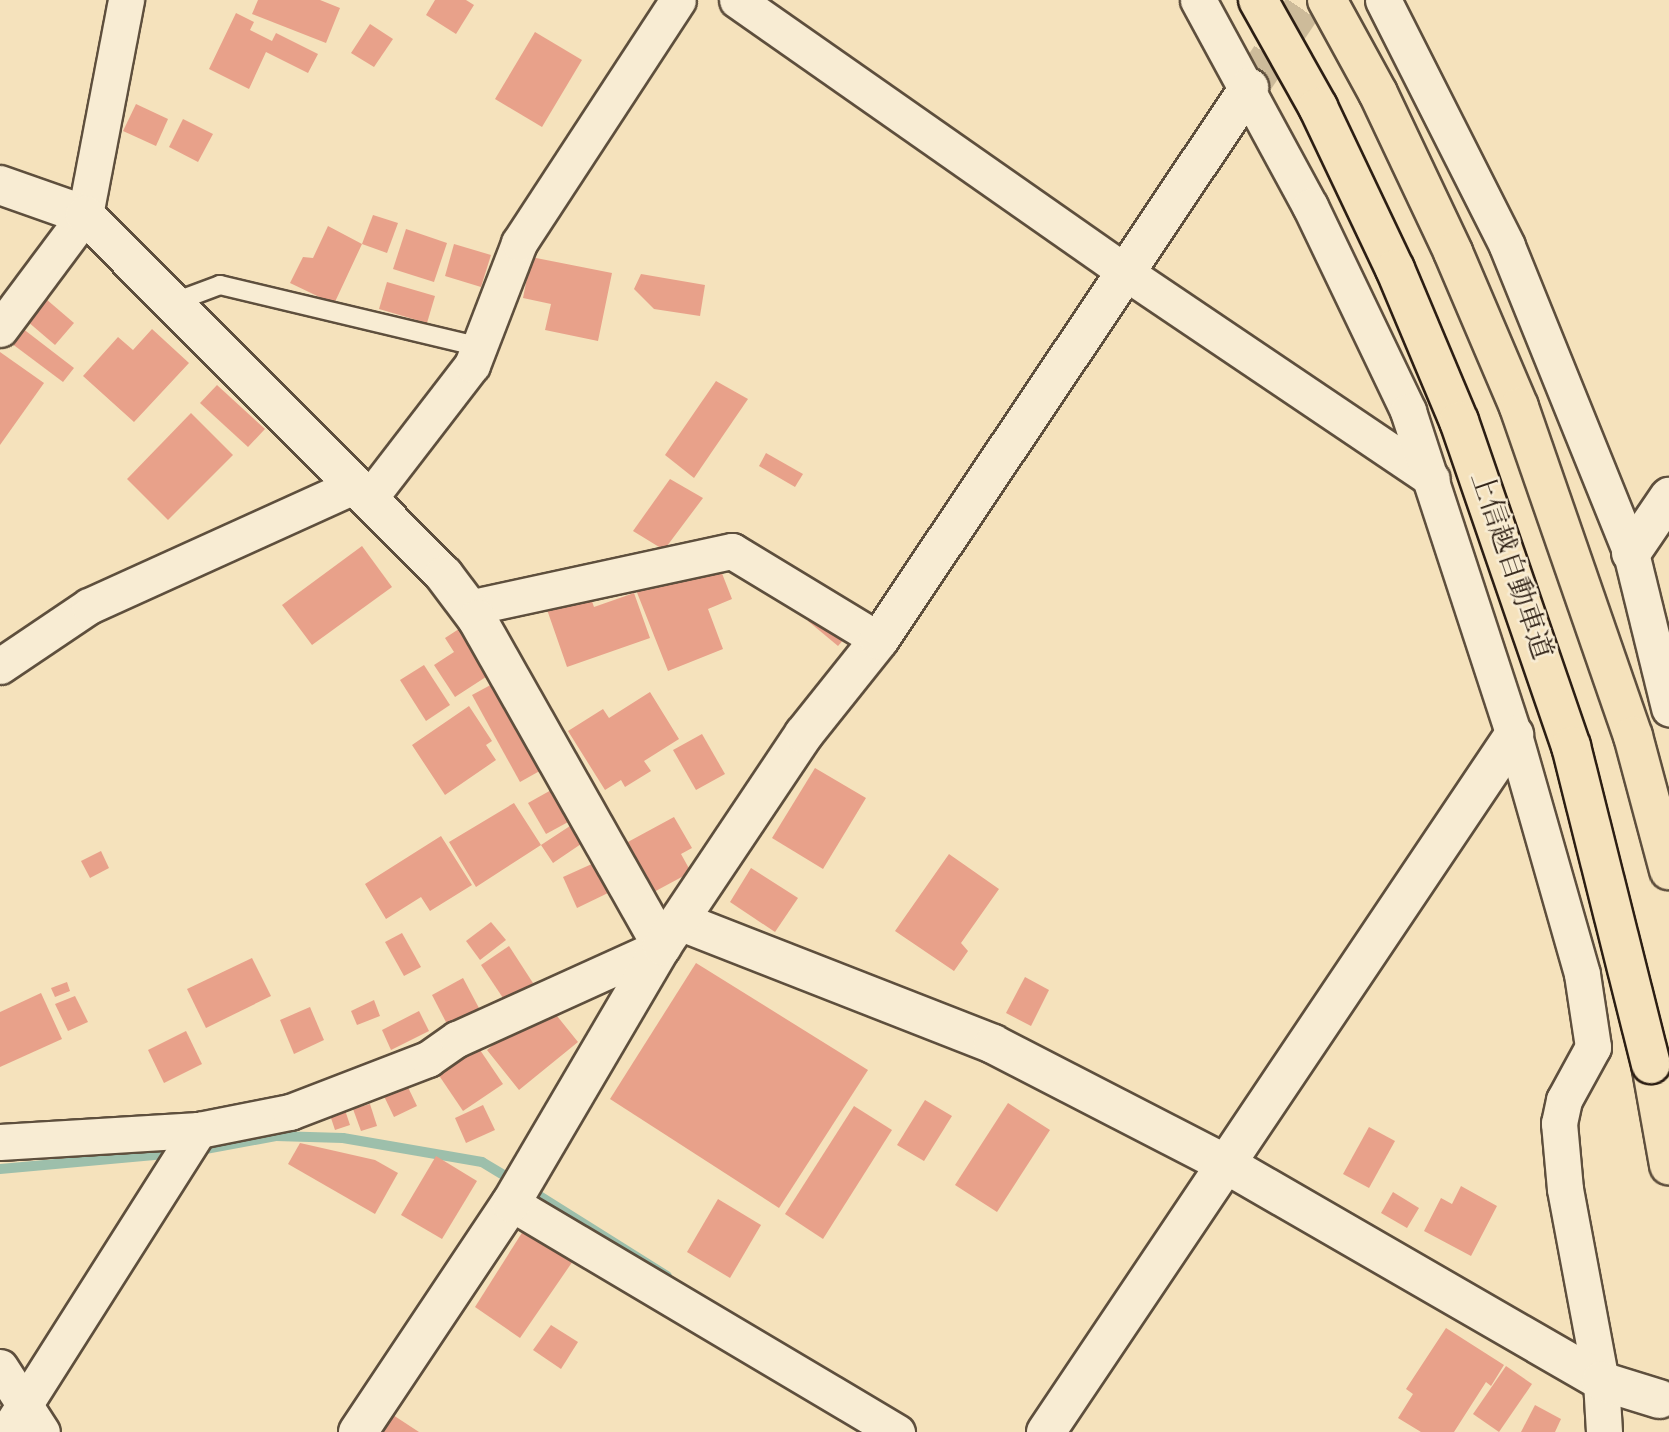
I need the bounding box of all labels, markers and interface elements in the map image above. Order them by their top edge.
street label: 上信越自動車道 [1462,468,1558,664]

